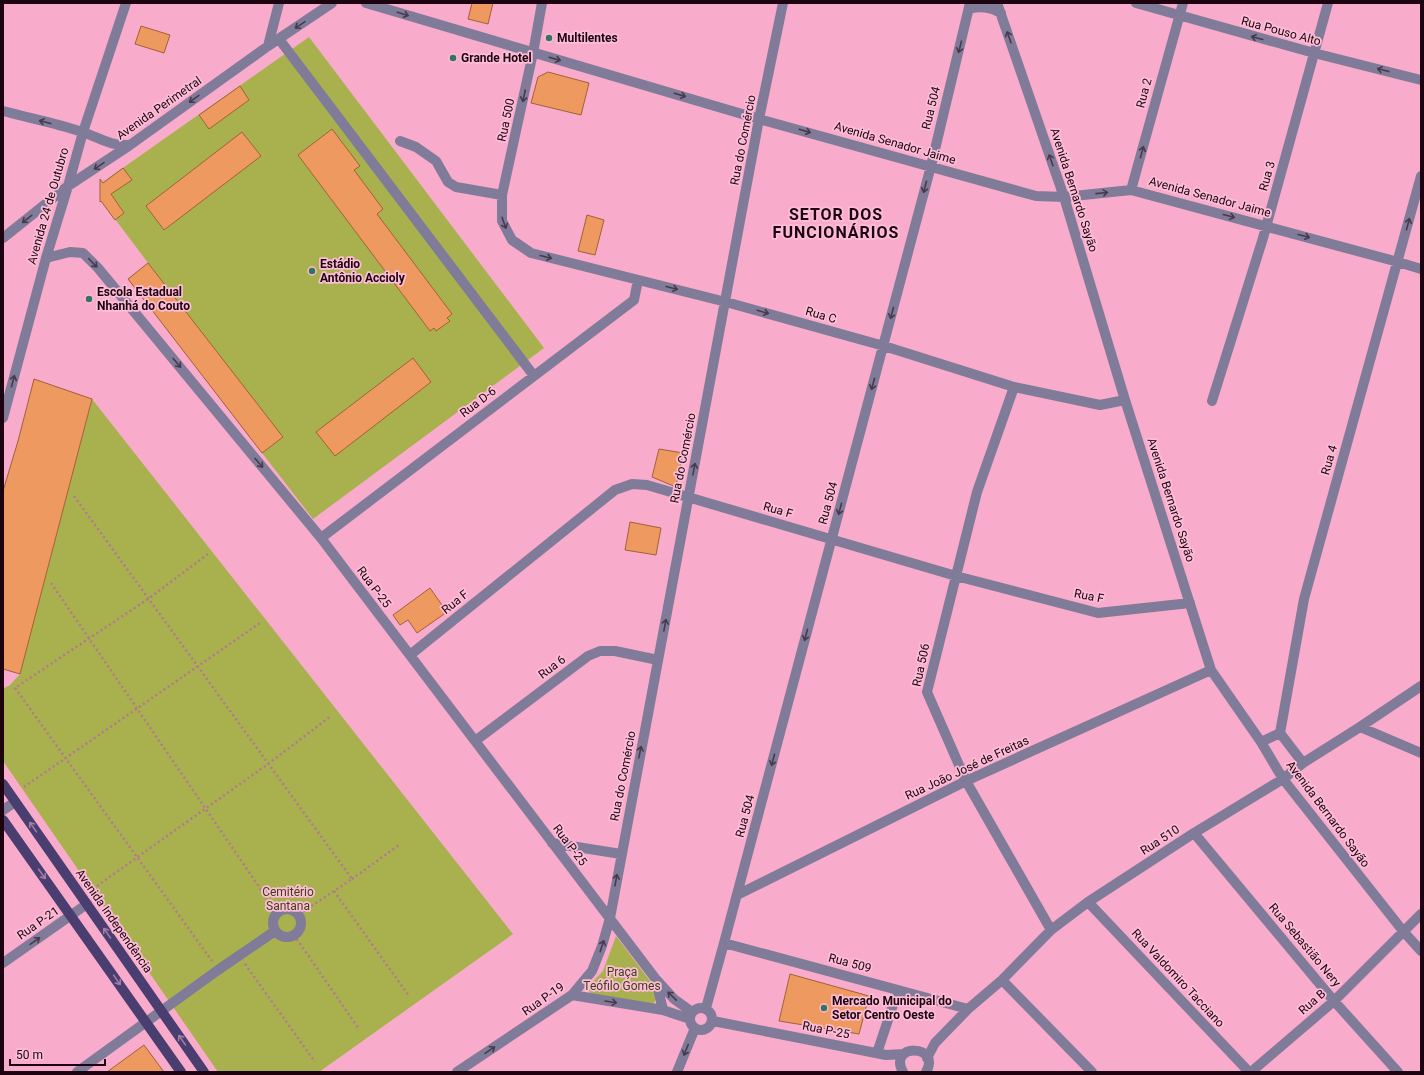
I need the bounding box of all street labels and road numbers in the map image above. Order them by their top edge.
street label: Rua Pouso Alto [1240,14,1323,48]
street label: Avenida Perimetral [114,73,204,143]
street label: Rua 2 [1133,76,1155,109]
street label: Rua 504 [919,85,943,131]
street label: Rua do Comércio [727,94,759,186]
street label: Rua 500 [495,97,517,143]
street label: Avenida Senador Jaime [833,119,957,167]
street label: Avenida Bernardo Sayão [1047,126,1101,254]
street label: Avenida 24 de Outubro [25,146,71,266]
street label: Rua 3 [1256,160,1278,192]
street label: Avenida Senador Jaime [1147,174,1273,220]
street label: Rua C [804,304,838,326]
street label: Rua D-6 [457,384,499,420]
street label: Rua do Comércio [667,412,699,504]
street label: Avenida Bernardo Sayão [1144,436,1198,564]
street label: Rua 4 [1318,443,1340,476]
street label: Rua 504 [816,480,840,526]
street label: Rua F [762,499,795,521]
street label: Rua P-25 [354,564,394,611]
street label: Rua F [1073,586,1105,606]
street label: Rua F [439,587,471,617]
street label: Rua 506 [910,642,932,688]
street label: Rua 6 [536,652,568,682]
street label: Rua do Comércio [607,730,639,822]
street label: Rua João José de Freitas [903,733,1031,803]
street label: Avenida Bernardo Sayão [1283,758,1373,870]
street label: Rua 504 [733,793,757,839]
street label: Rua P-25 [550,822,590,869]
street label: Rua 510 [1138,822,1182,858]
street label: Avenida Independência [73,866,155,976]
street label: Rua Sebastião Nery [1266,900,1344,990]
street label: Rua P-21 [14,904,62,942]
street label: Rua Valdomiro Tacciano [1129,926,1227,1030]
street label: Rua 509 [827,951,873,975]
street label: Rua P-19 [519,980,567,1018]
street label: Rua B [1296,987,1328,1017]
street label: Rua P-25 [801,1019,851,1041]

